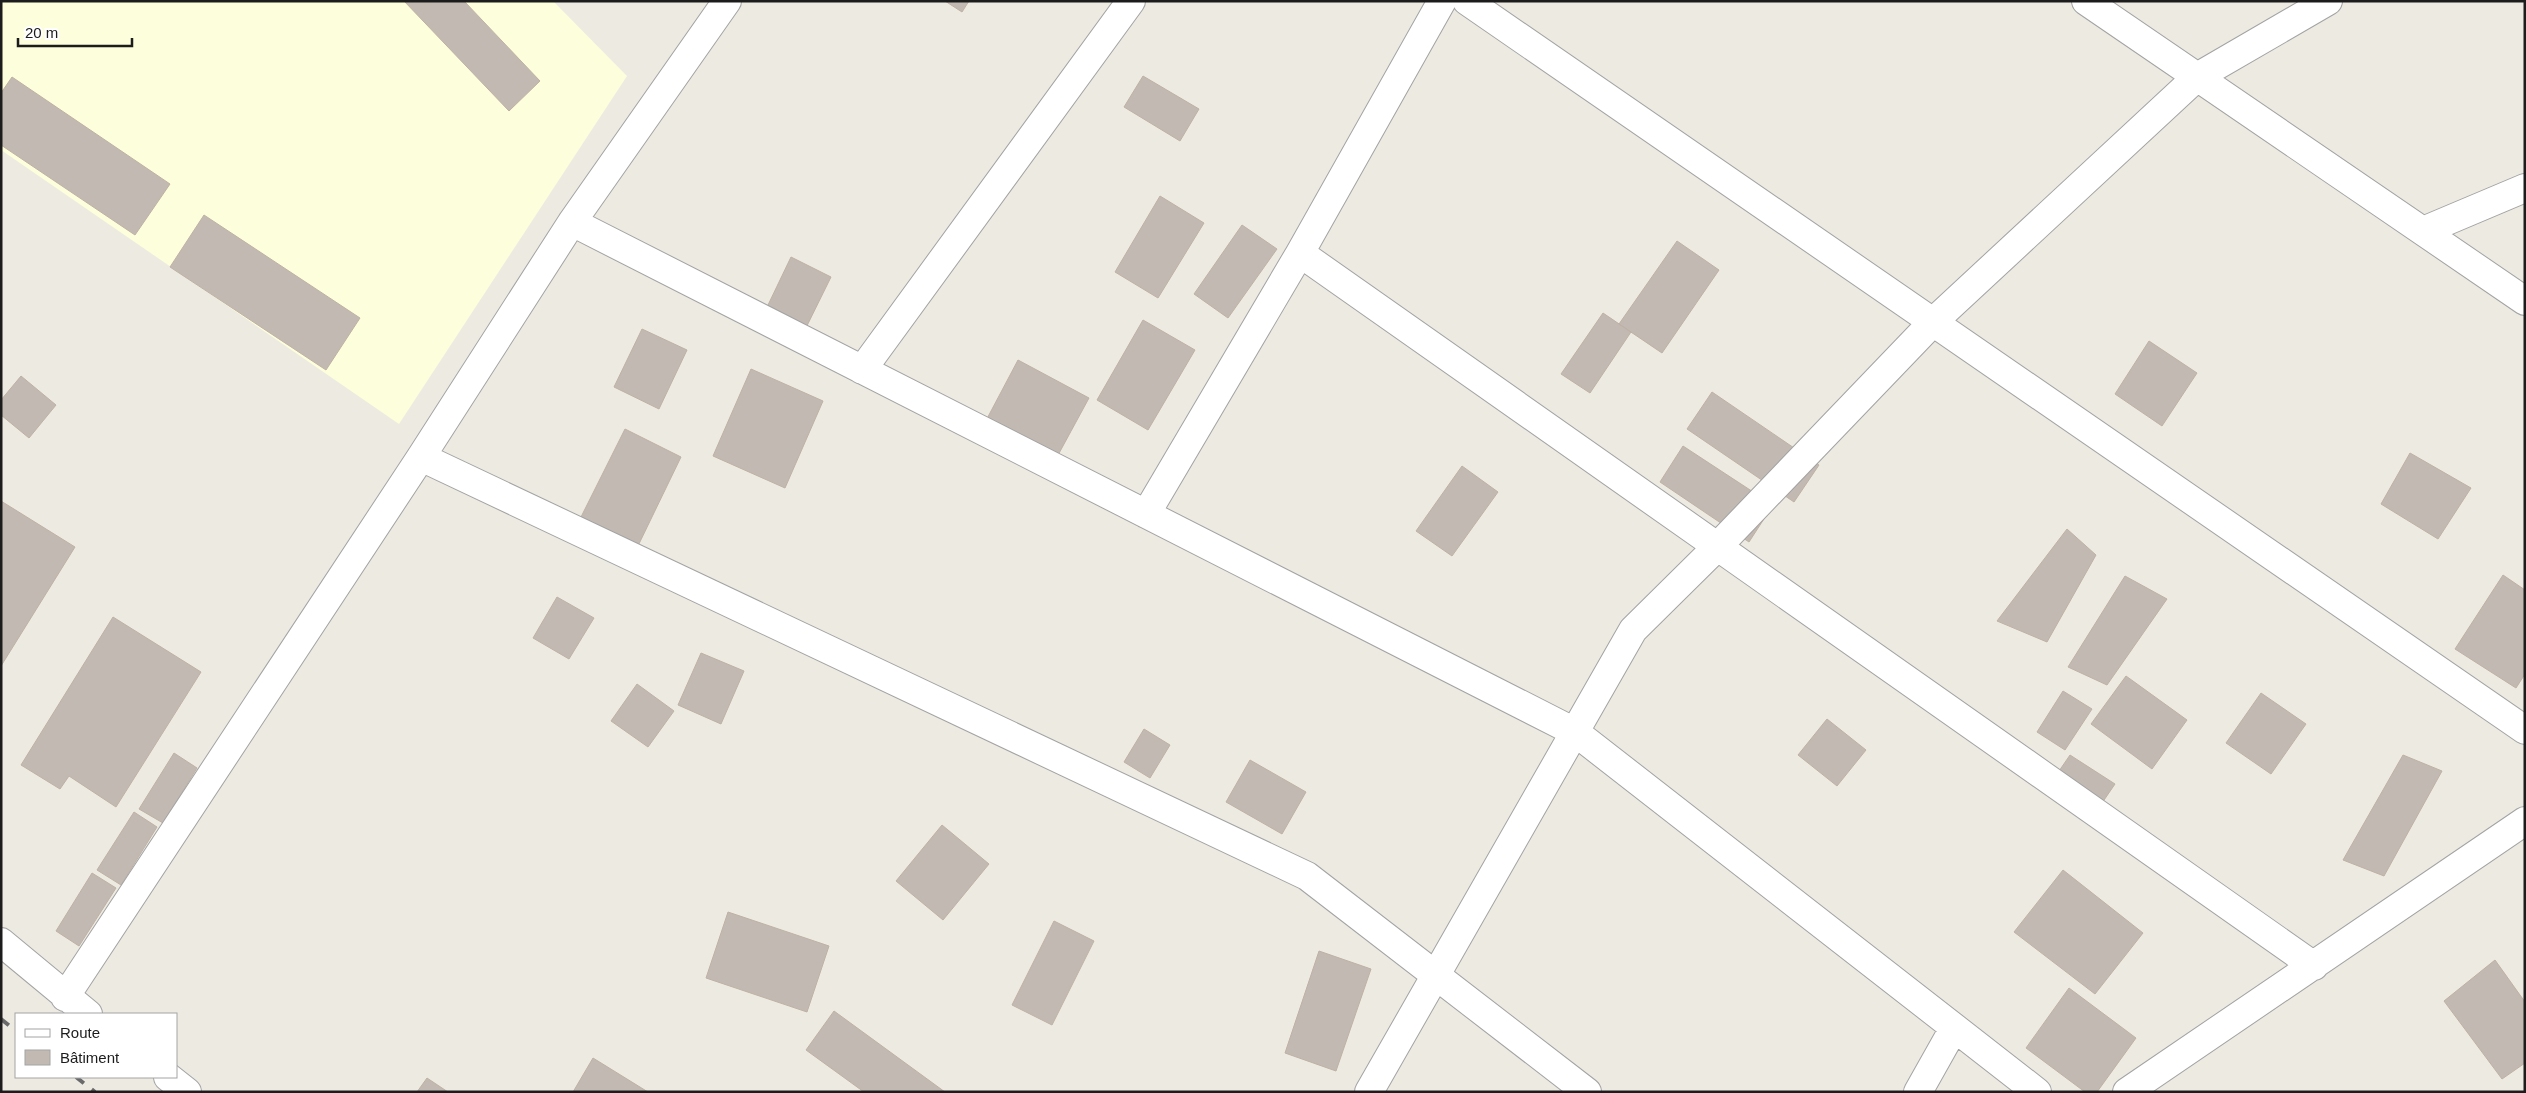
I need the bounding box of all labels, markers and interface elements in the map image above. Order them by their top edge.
scale bar [18,15,131,47]
text: 20 m [25,24,58,41]
legend [15,1013,178,1078]
text: Route [60,1024,100,1041]
text: Bâtiment [60,1049,120,1066]

